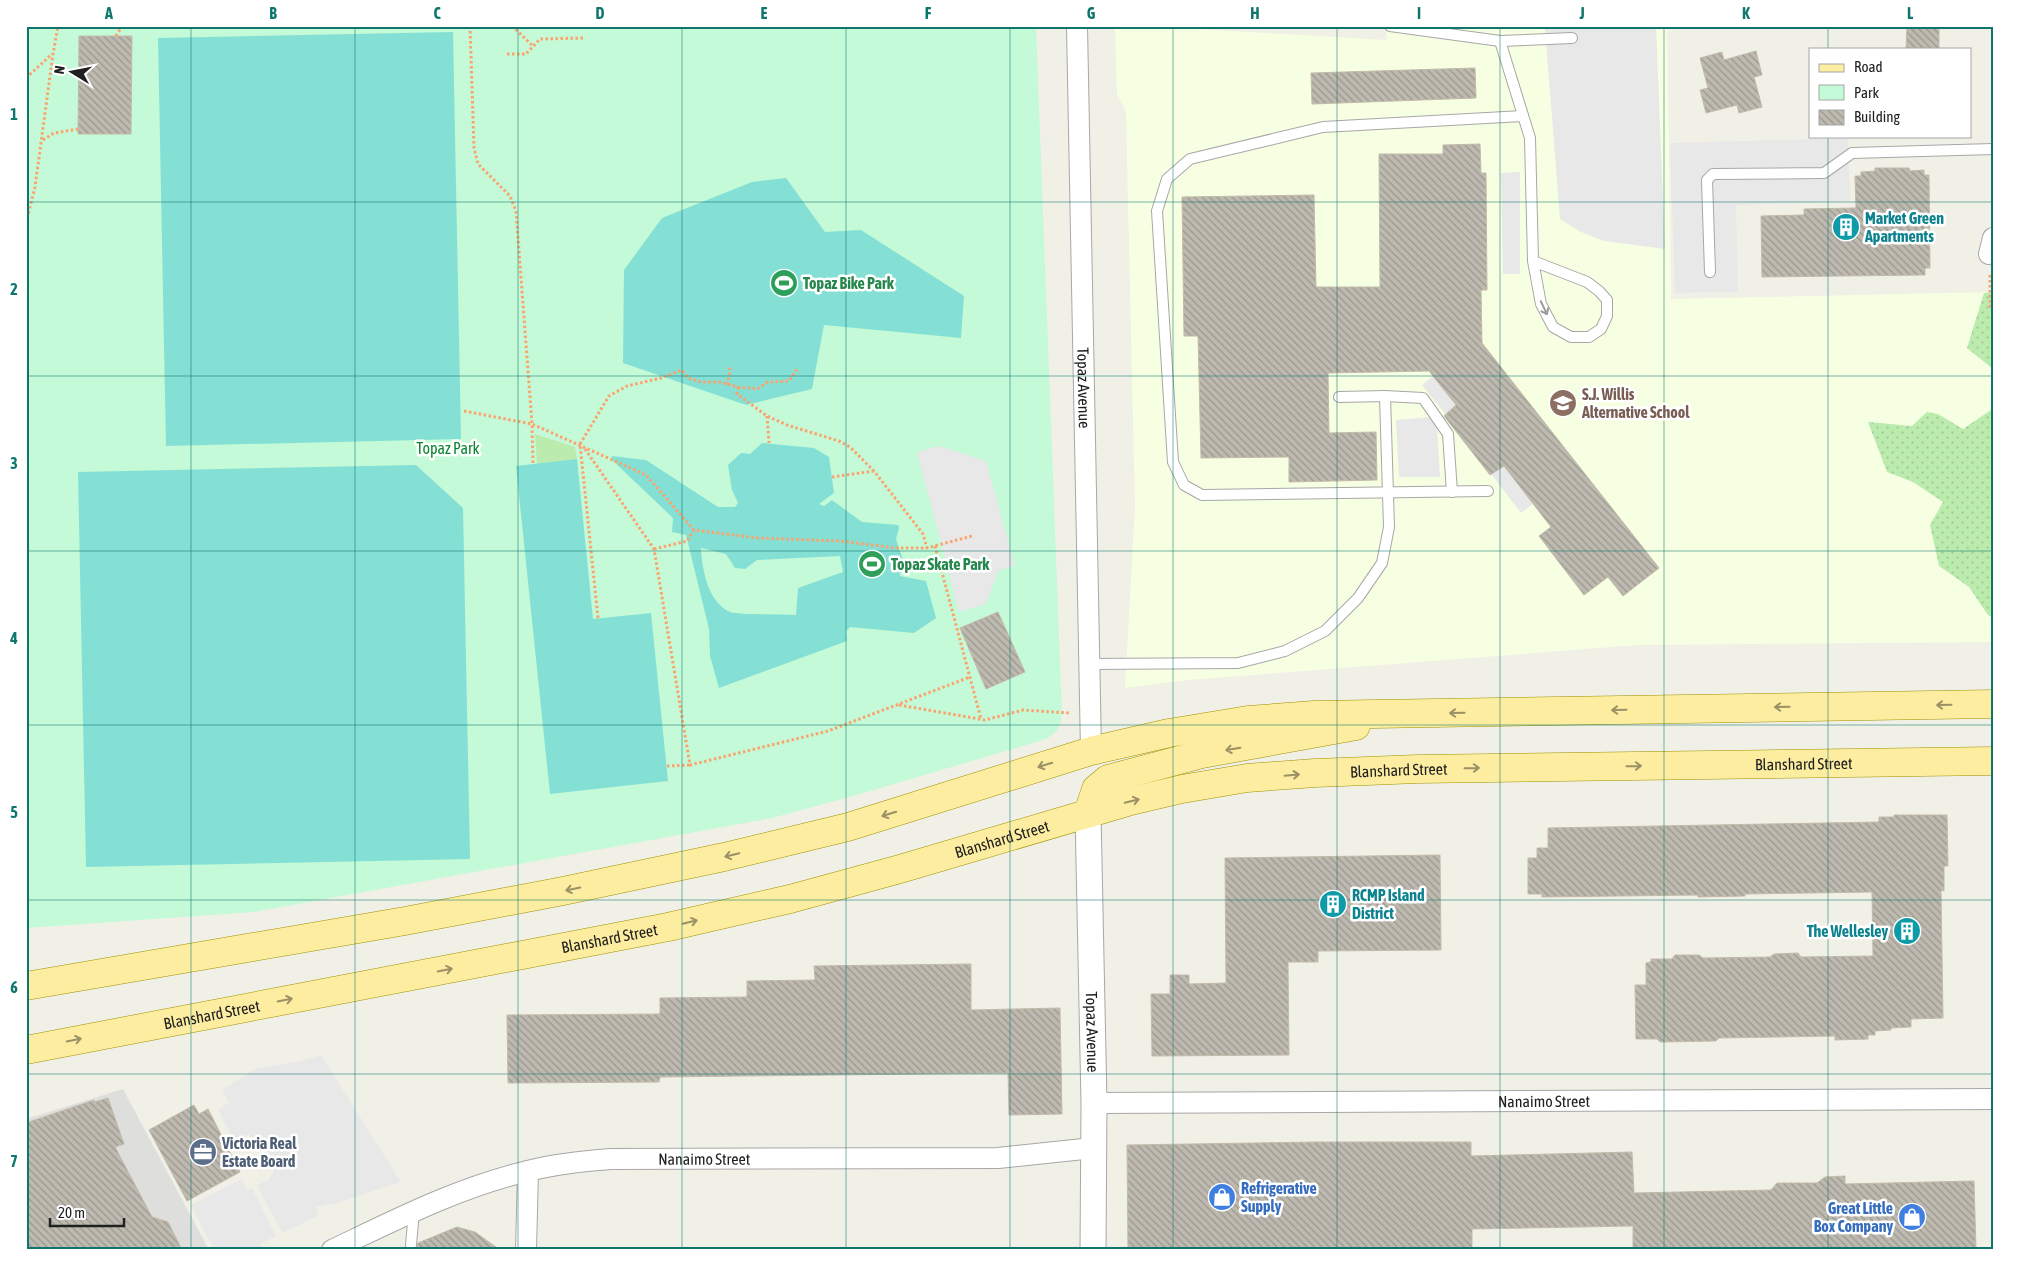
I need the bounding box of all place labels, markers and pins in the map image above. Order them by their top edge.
place label: Market Green Apartments [1864,209,1944,245]
building icon: Market Green Apartments [1831,212,1861,242]
sports icon: Topaz Bike Park [769,268,799,298]
place label: Topaz Bike Park [803,274,895,292]
place label: S.J. Willis Alternative School [1581,385,1690,421]
school or university icon: S.J. Willis Alternative School [1548,388,1578,418]
sports icon: Topaz Skate Park [857,549,887,579]
place label: Topaz Skate Park [891,555,990,573]
place label: RCMP Island District [1352,886,1425,922]
building icon: RCMP Island District [1318,889,1348,919]
building icon: The Wellesley [1892,916,1922,946]
place label: The Wellesley [1807,922,1888,940]
place label: Victoria Real Estate Board [221,1134,297,1170]
office icon: Victoria Real Estate Board [188,1137,218,1167]
place label: Refrigerative Supply [1241,1179,1317,1215]
shop icon: Refrigerative Supply [1207,1182,1237,1212]
place label: Great Little Box Company [1814,1199,1893,1235]
shop icon: Great Little Box Company [1897,1202,1927,1232]

